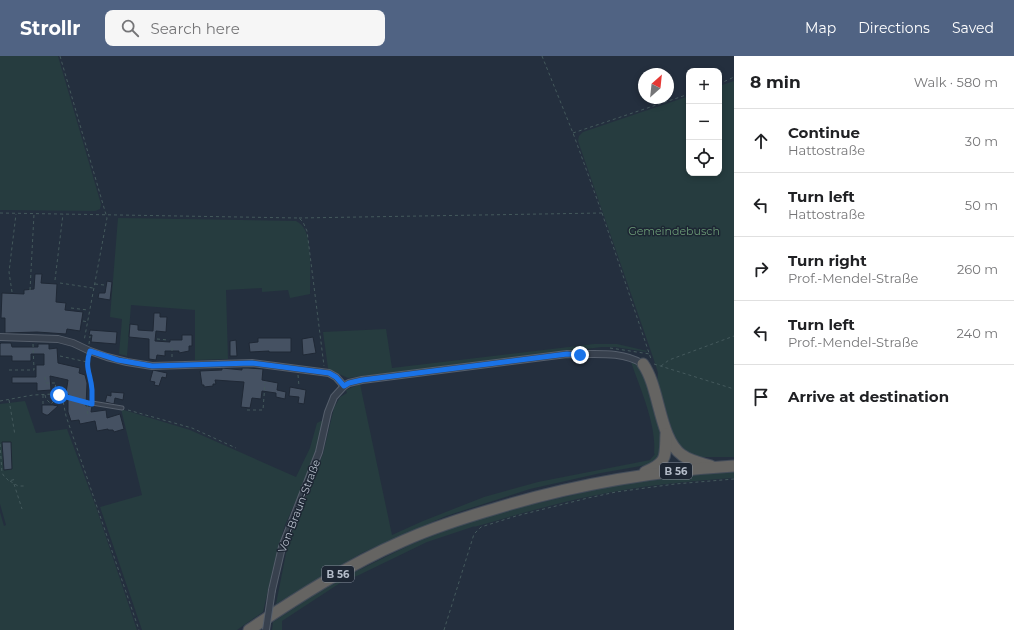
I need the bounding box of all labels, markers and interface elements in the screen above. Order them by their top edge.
search box [105,10,385,46]
text: Strollr [20,17,81,40]
icon: search [119,17,141,39]
text: Search here [151,19,240,38]
text: Map [805,19,836,37]
text: Directions [858,19,930,37]
text: Saved [952,19,994,37]
north arrow [638,68,674,104]
map controls [686,68,722,176]
button: + [686,68,722,104]
text: 8 min [750,72,801,92]
text: Walk · 580 m [914,74,998,90]
button: − [686,104,722,140]
text: Continue [788,123,860,142]
icon: ahead [750,130,772,152]
text: 30 m [965,133,998,149]
button: locate [686,140,722,176]
text: Hattostraße [788,142,865,158]
text: Turn left [788,187,855,206]
icon: left [750,194,772,216]
text: 50 m [965,197,998,213]
text: Hattostraße [788,206,865,222]
park label: Gemeindebusch [628,224,720,238]
text: Turn right [788,251,867,270]
icon: right [750,258,772,280]
text: 260 m [957,261,998,277]
text: Prof.-Mendel-Straße [788,270,918,286]
text: Turn left [788,315,855,334]
icon: left [750,322,772,344]
text: 240 m [957,325,998,341]
text: Prof.-Mendel-Straße [788,334,918,350]
route end [571,346,589,364]
route start [50,386,68,404]
icon: arrive [750,386,772,408]
text: Arrive at destination [788,387,949,406]
street label: Von-Braun-Straße [275,457,323,555]
road number: B 56 [660,463,692,479]
road number: B 56 [322,566,354,582]

